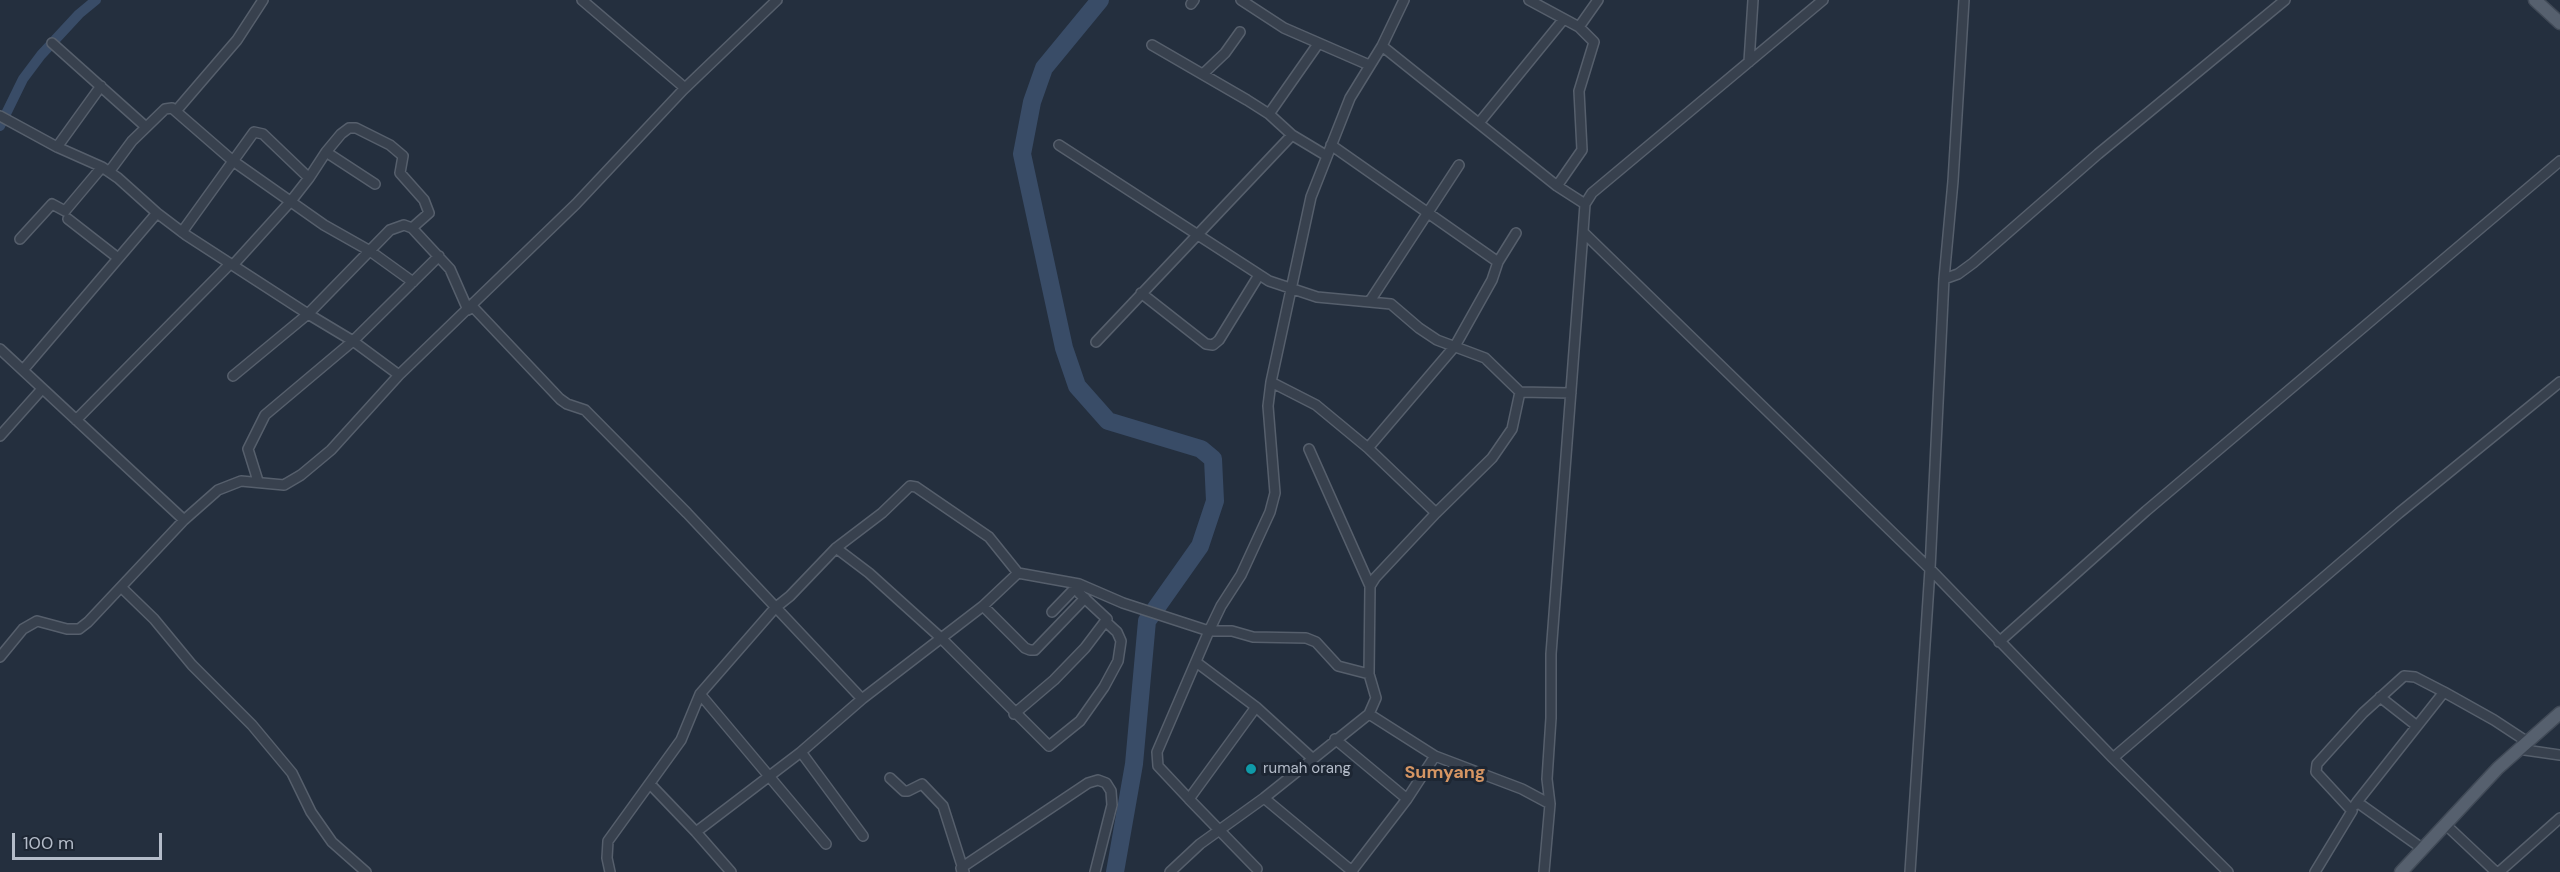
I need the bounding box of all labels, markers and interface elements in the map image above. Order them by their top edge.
place label: rumah orang [1263,760,1351,778]
marker: rumah orang [1244,762,1258,776]
district label: Sumyang [1404,762,1486,784]
scale bar [15,821,165,859]
text: 100 m [23,831,74,855]

